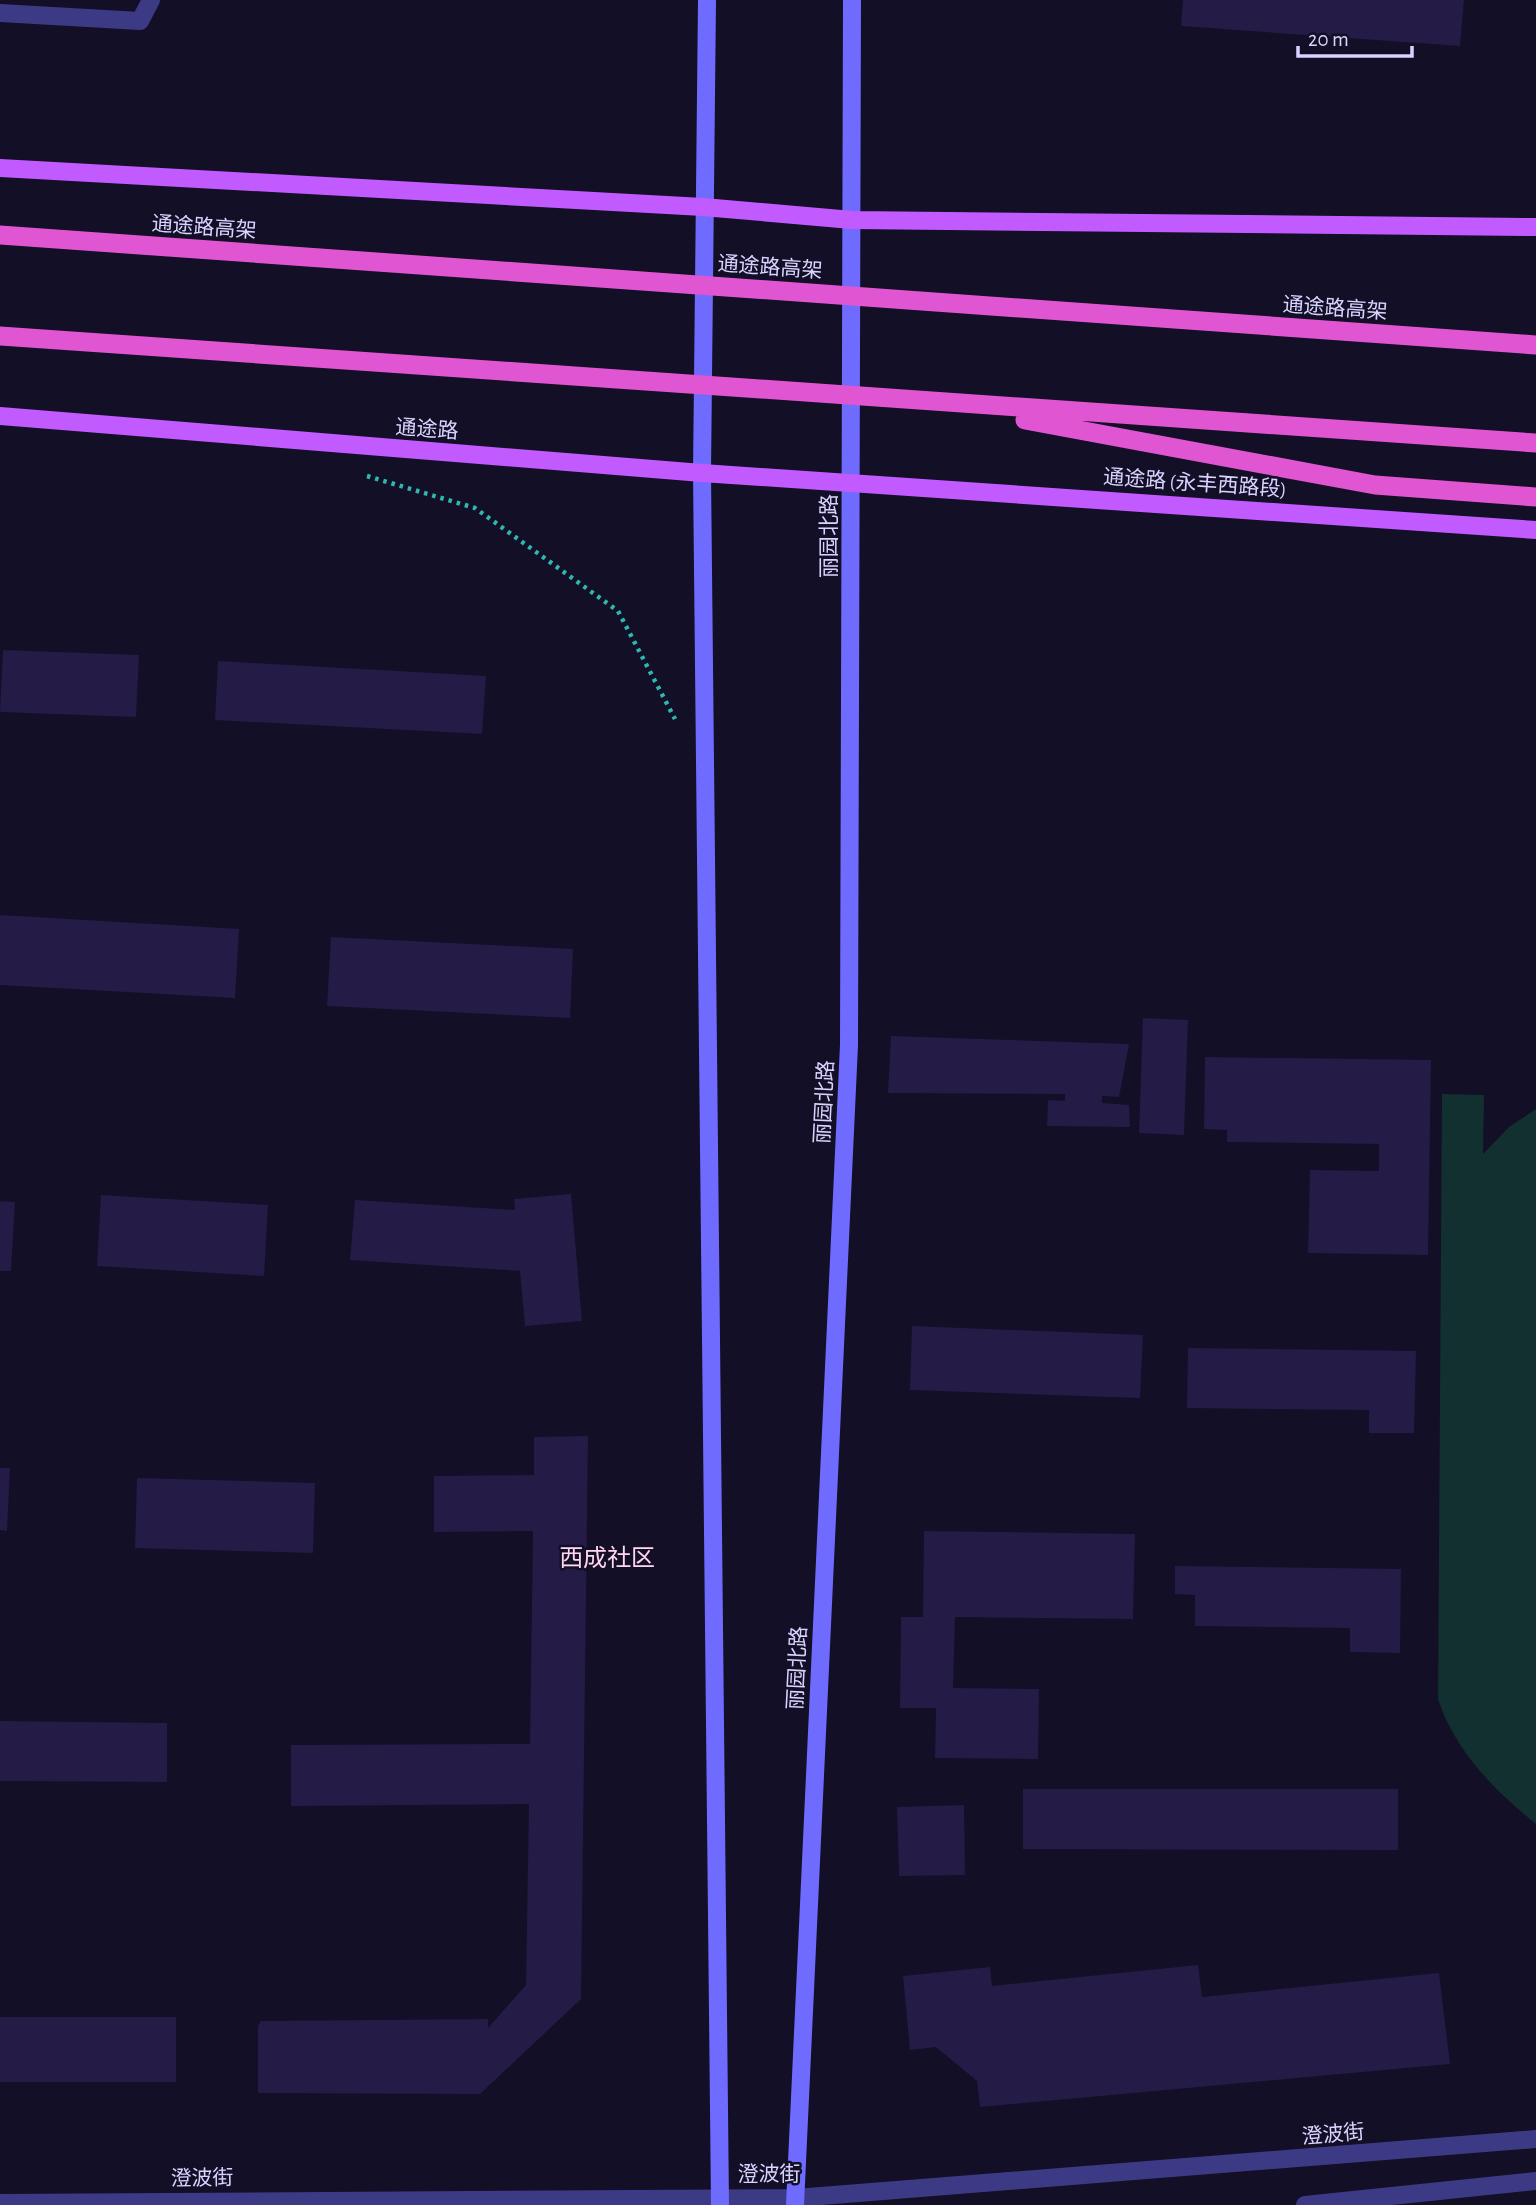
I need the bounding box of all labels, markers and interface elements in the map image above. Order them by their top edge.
scale bar [1298,14,1412,58]
text: 20 m [1308,29,1349,50]
street label: 通途路高架 [151,212,257,242]
street label: 通途路高架 [717,252,823,282]
street label: 通途路高架 [1282,293,1388,323]
street label: 通途路 [395,416,459,442]
street label: 通途路 (永丰西路段) [1102,466,1288,500]
street label: 丽园北路 [818,494,840,578]
street label: 丽园北路 [811,1059,837,1145]
district label: 西成社区 [559,1545,655,1571]
street label: 丽园北路 [784,1625,810,1711]
street label: 澄波街 [1301,2120,1365,2148]
street label: 澄波街 [738,2163,801,2185]
street label: 澄波街 [170,2166,234,2190]

